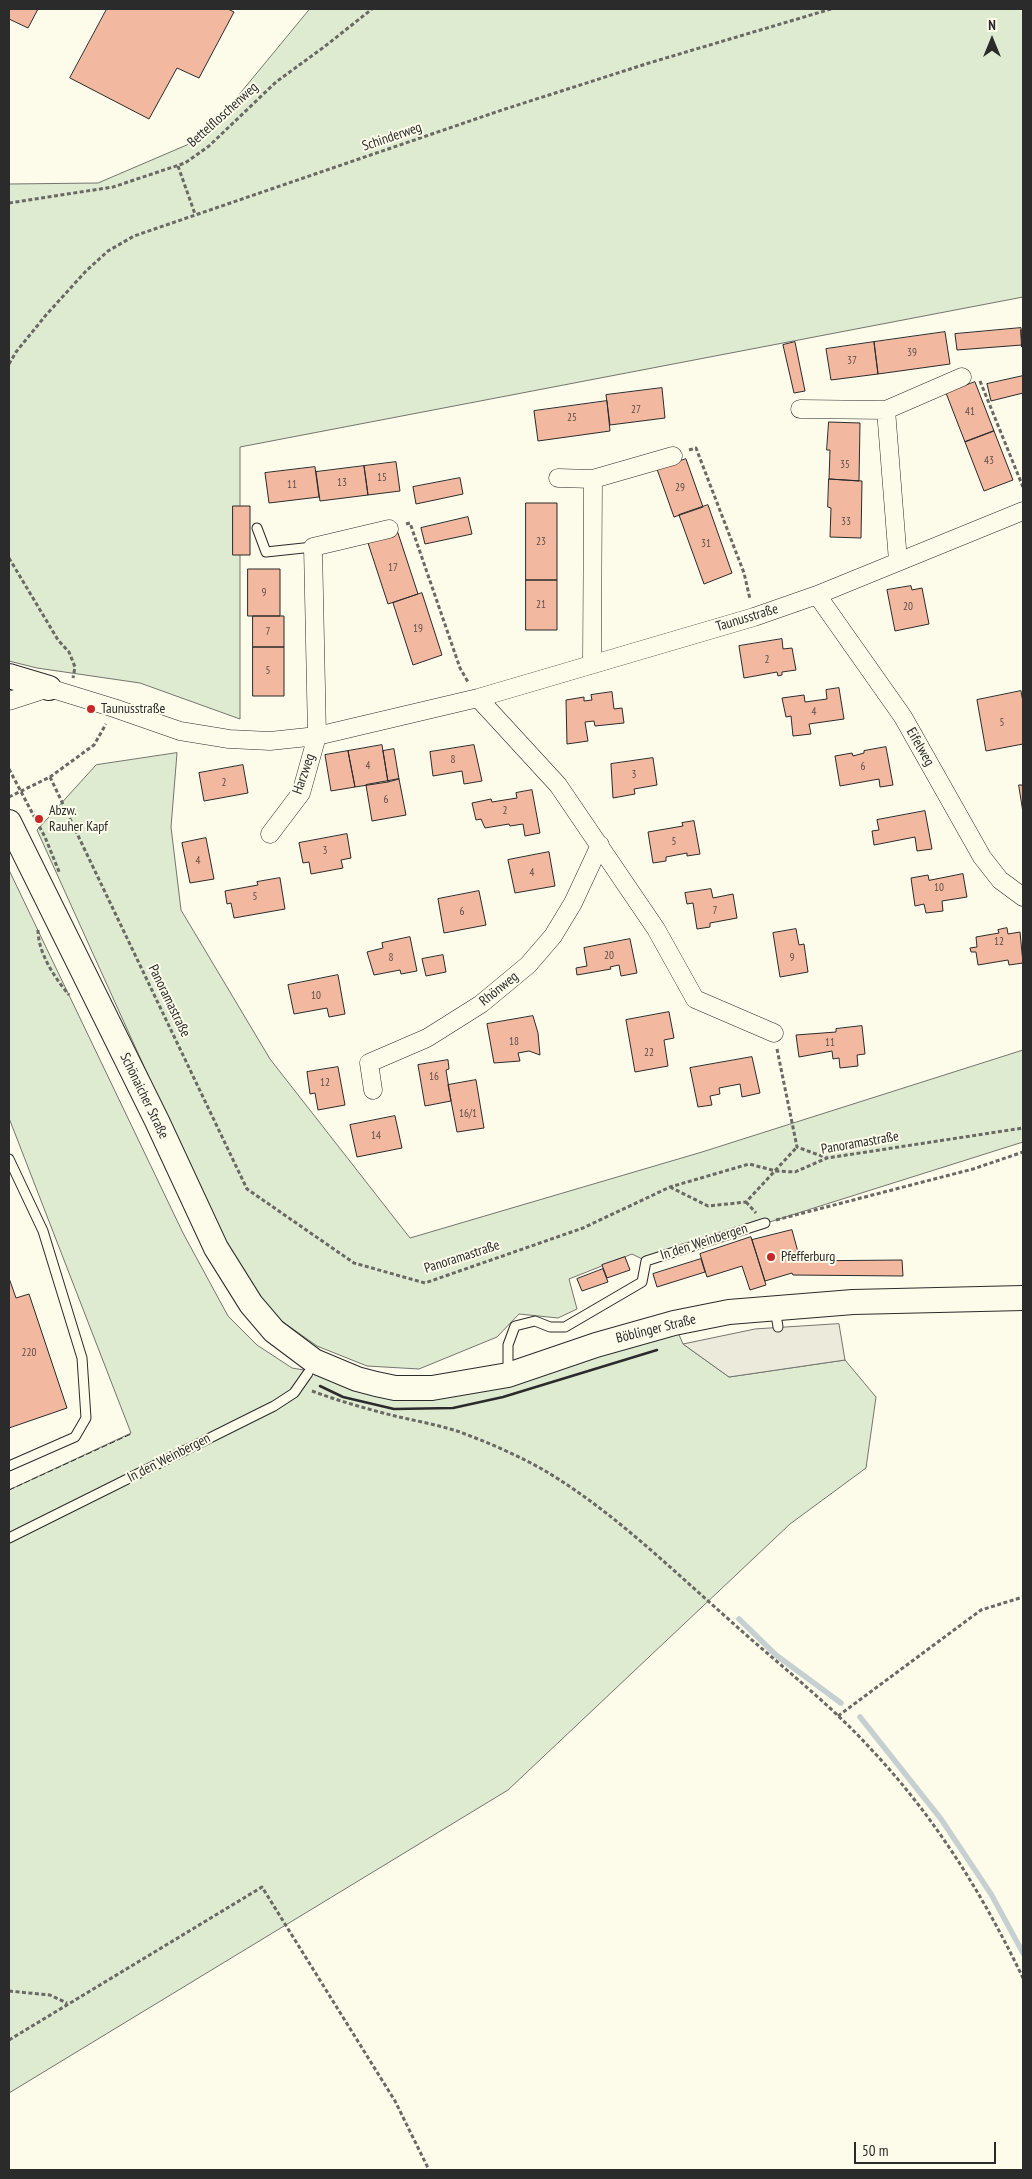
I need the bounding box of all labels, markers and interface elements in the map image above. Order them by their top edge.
north arrow [967,15,1017,65]
text: N [988,16,996,34]
street label: Bettelfloschenweg [184,79,262,151]
street label: Schinderweg [360,119,424,155]
house number: 39 [907,346,917,360]
house number: 37 [847,354,857,368]
house number: 27 [631,403,641,417]
house number: 41 [965,405,975,419]
house number: 25 [567,411,577,425]
house number: 43 [984,454,994,468]
house number: 35 [840,458,850,472]
house number: 15 [377,471,387,485]
house number: 13 [337,476,347,490]
house number: 11 [287,478,297,492]
house number: 29 [675,481,685,495]
house number: 33 [841,515,851,529]
house number: 23 [536,535,546,549]
house number: 31 [701,537,711,551]
house number: 17 [388,561,398,575]
house number: 9 [262,586,266,600]
house number: 21 [536,598,546,612]
house number: 20 [903,600,913,614]
street label: Taunusstraße [714,601,780,635]
house number: 19 [413,622,423,636]
house number: 7 [266,625,270,639]
house number: 2 [765,653,769,667]
house number: 5 [266,664,270,678]
place label: Taunusstraße [101,701,165,717]
marker: Taunusstraße [85,703,97,715]
house number: 4 [812,705,816,719]
house number: 5 [1000,716,1004,730]
street label: Eifelweg [902,725,938,769]
street label: Harzweg [289,751,319,797]
house number: 8 [451,753,455,767]
house number: 4 [366,759,370,773]
house number: 6 [861,760,865,774]
house number: 3 [632,768,636,782]
house number: 2 [222,776,226,790]
house number: 6 [384,793,388,807]
place label: Abzw. Rauher Kapf [49,803,108,836]
house number: 2 [503,804,507,818]
marker: Abzw. Rauher Kapf [33,813,45,825]
house number: 5 [672,835,676,849]
house number: 3 [323,844,327,858]
house number: 4 [196,854,200,868]
house number: 4 [530,866,534,880]
house number: 10 [934,881,944,895]
house number: 5 [253,890,257,904]
house number: 7 [713,904,717,918]
house number: 6 [460,905,464,919]
house number: 12 [994,935,1004,949]
house number: 20 [604,949,614,963]
house number: 8 [389,951,393,965]
house number: 9 [790,951,794,965]
street label: Panoramastraße [144,962,194,1040]
street label: Rhönweg [476,968,522,1010]
house number: 10 [311,989,321,1003]
house number: 18 [509,1035,519,1049]
house number: 11 [825,1036,835,1050]
house number: 22 [644,1046,654,1060]
street label: Schönaicher Straße [116,1050,172,1142]
house number: 16 [429,1070,439,1084]
house number: 12 [320,1076,330,1090]
house number: 16/1 [459,1107,477,1121]
street label: Panoramastraße [820,1128,900,1158]
house number: 14 [371,1129,381,1143]
street label: In den Weinbergen [658,1220,750,1264]
street label: Panoramastraße [422,1237,502,1277]
place label: Pfefferburg [781,1249,835,1265]
marker: Pfefferburg [765,1251,777,1263]
street label: Böblinger Straße [614,1311,698,1347]
house number: 220 [22,1346,36,1360]
street label: In den Weinbergen [125,1430,213,1486]
scale bar [857,2132,1000,2164]
text: 50 m [862,2141,888,2160]

